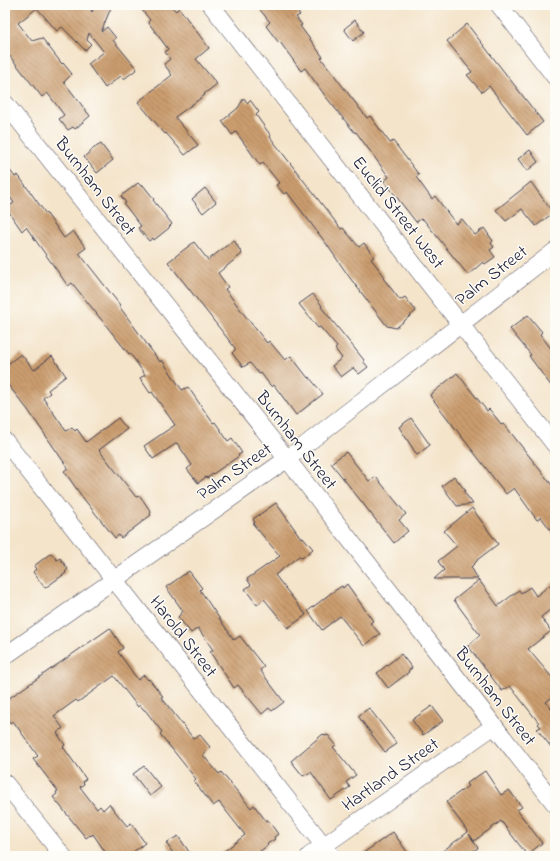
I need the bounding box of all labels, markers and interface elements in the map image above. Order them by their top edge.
street label: Burnham Street [47,132,141,242]
street label: Euclid Street West [345,151,450,275]
street label: Palm Street [450,240,534,313]
street label: Burnham Street [248,386,342,496]
street label: Palm Street [192,437,278,508]
street label: Harold Street [142,591,223,684]
street label: Burnham Street [447,642,541,752]
street label: Hartland Street [337,732,445,819]

